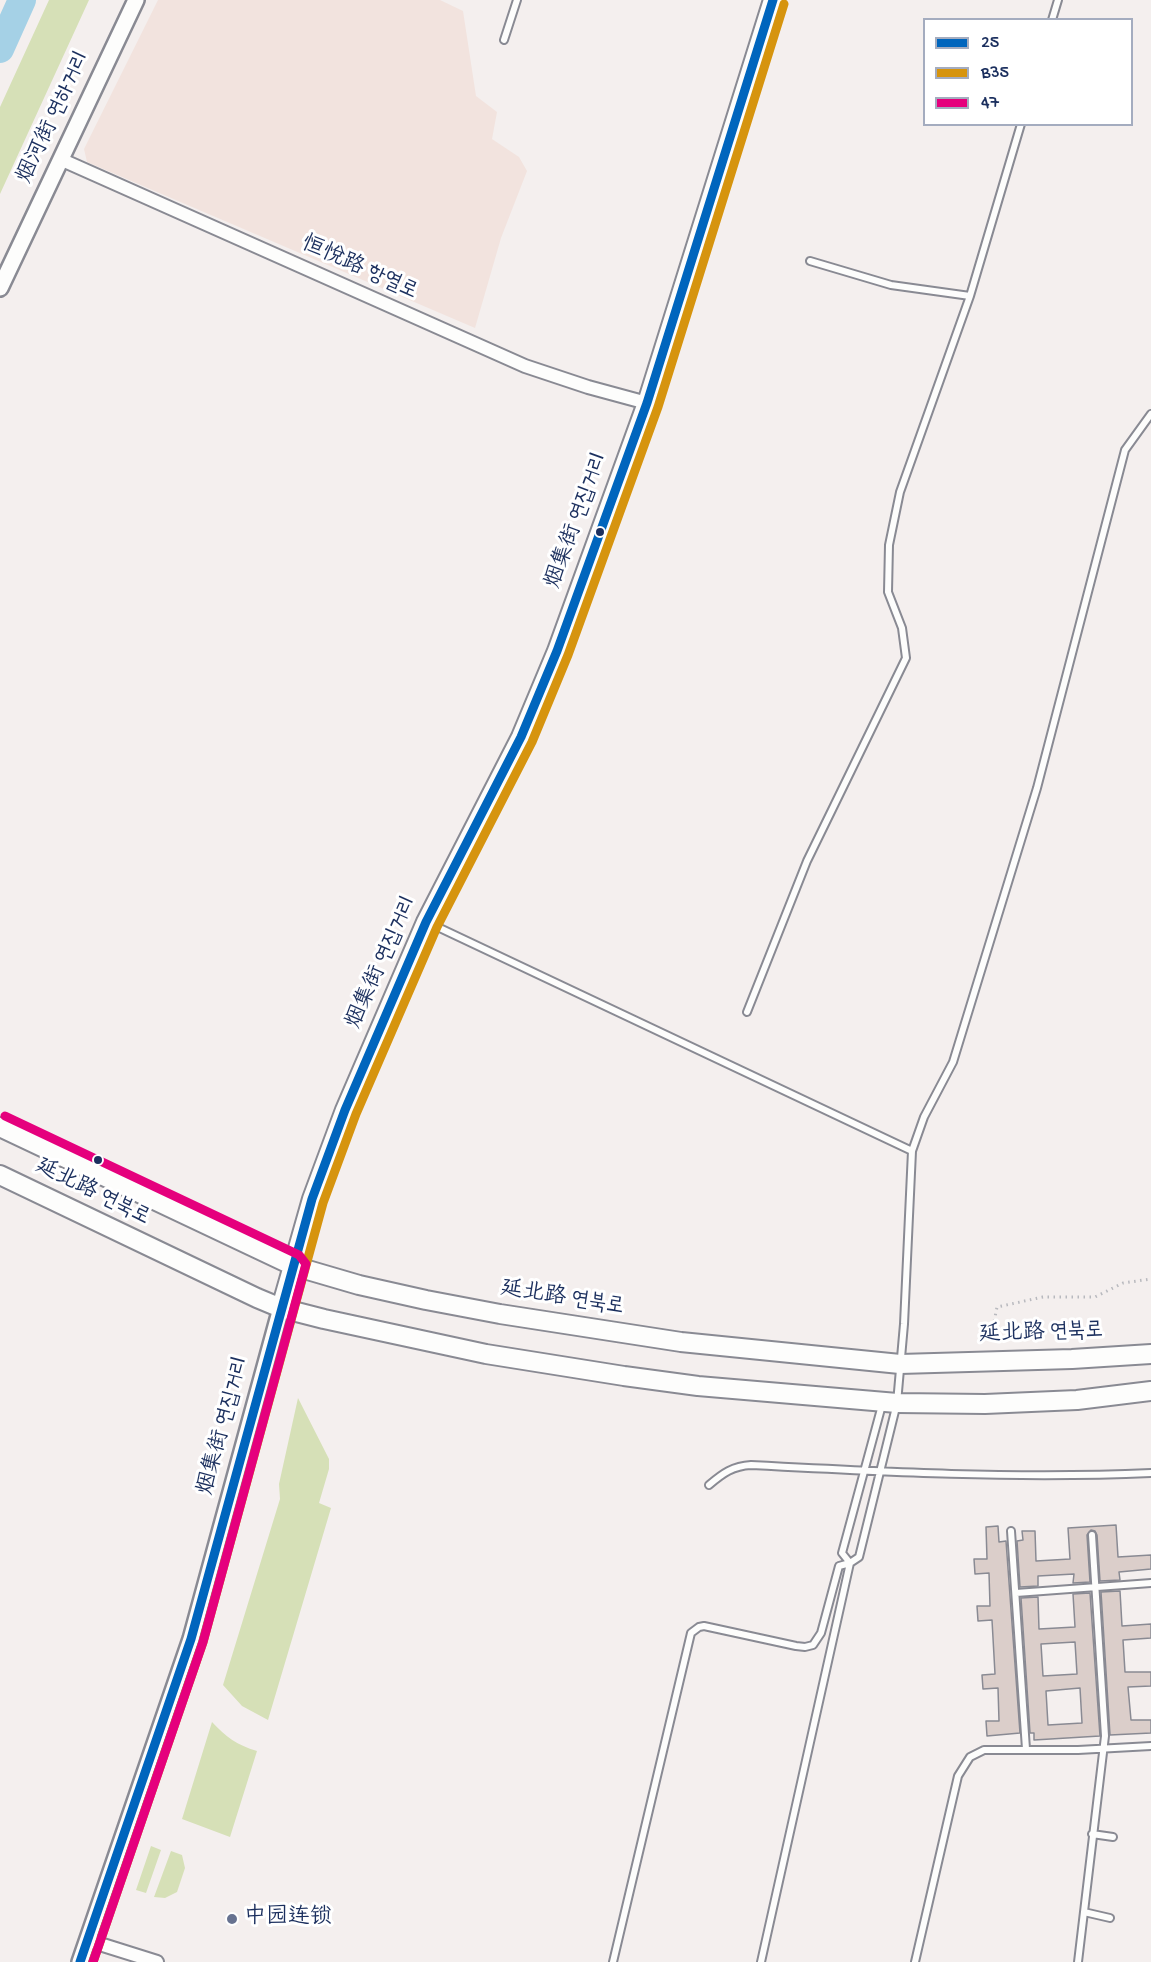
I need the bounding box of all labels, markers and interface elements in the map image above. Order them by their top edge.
legend [923,18,1133,126]
text: 25 [981,33,999,54]
street label: 烟河街 연하거리 [13,48,97,188]
text: B35 [981,63,1009,84]
text: 47 [981,93,999,114]
street label: 恒悦路 항열로 [297,232,421,306]
street label: 烟集街 연집거리 [541,450,615,592]
unlabelled marker [594,526,606,538]
street label: 烟集街 연집거리 [342,893,424,1033]
street label: 延北路 연북로 [30,1154,154,1232]
unlabelled marker [92,1154,104,1166]
street label: 延北路 연북로 [499,1276,625,1322]
street label: 延北路 연북로 [978,1319,1104,1349]
street label: 烟集街 연집거리 [194,1354,256,1498]
place label: 中园连锁 [244,1906,332,1932]
marker: 中园连锁 [225,1912,239,1926]

